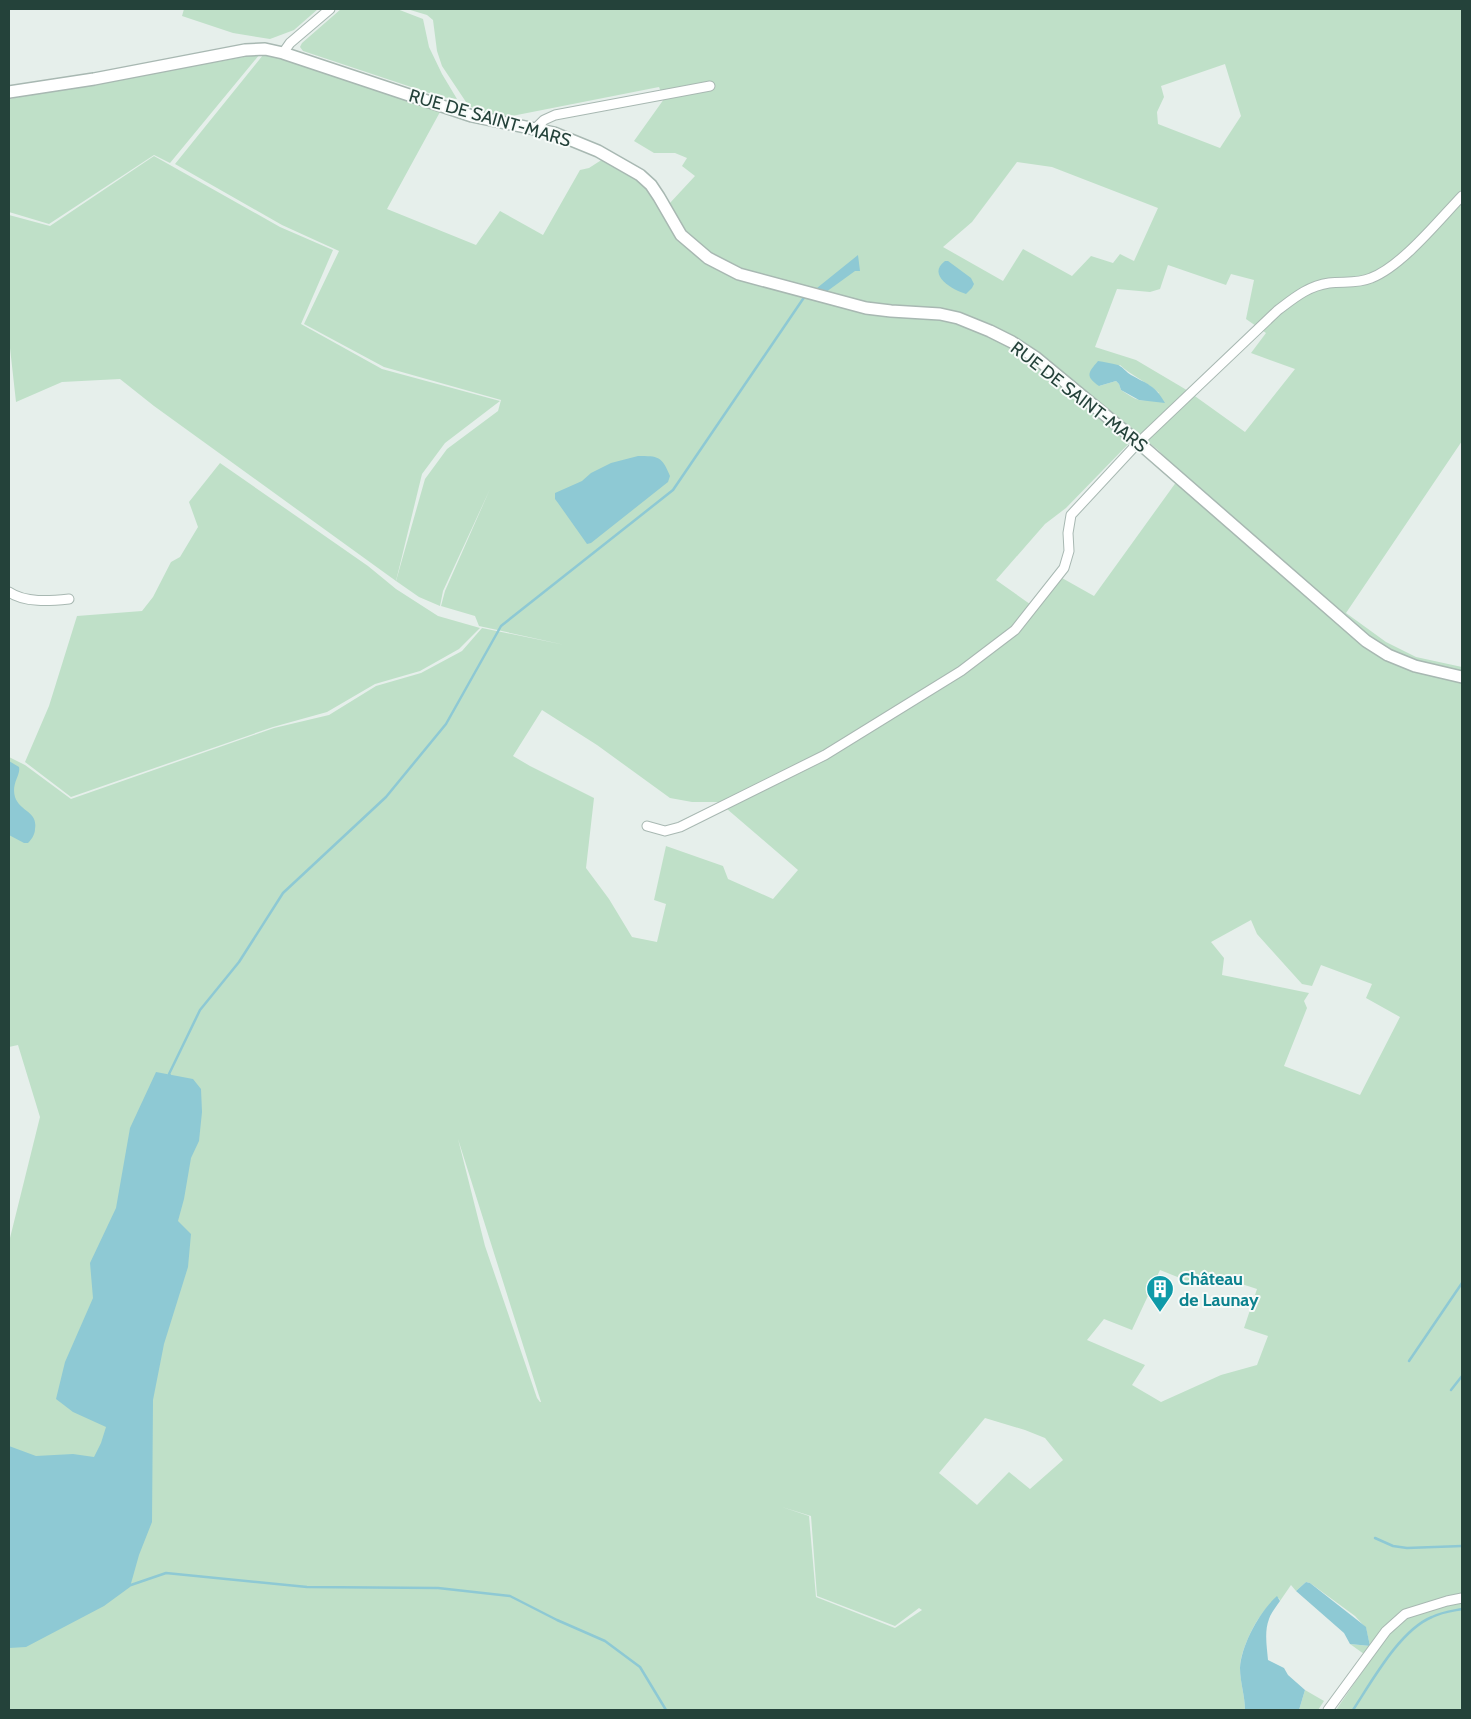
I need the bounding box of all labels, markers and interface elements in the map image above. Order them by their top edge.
street label: RUE DE SAINT-MARS [406,84,574,152]
street label: RUE DE SAINT-MARS [1006,337,1152,457]
place label: Château de Launay [1179,1268,1259,1311]
building icon: Château de Launay [1145,1274,1175,1313]

